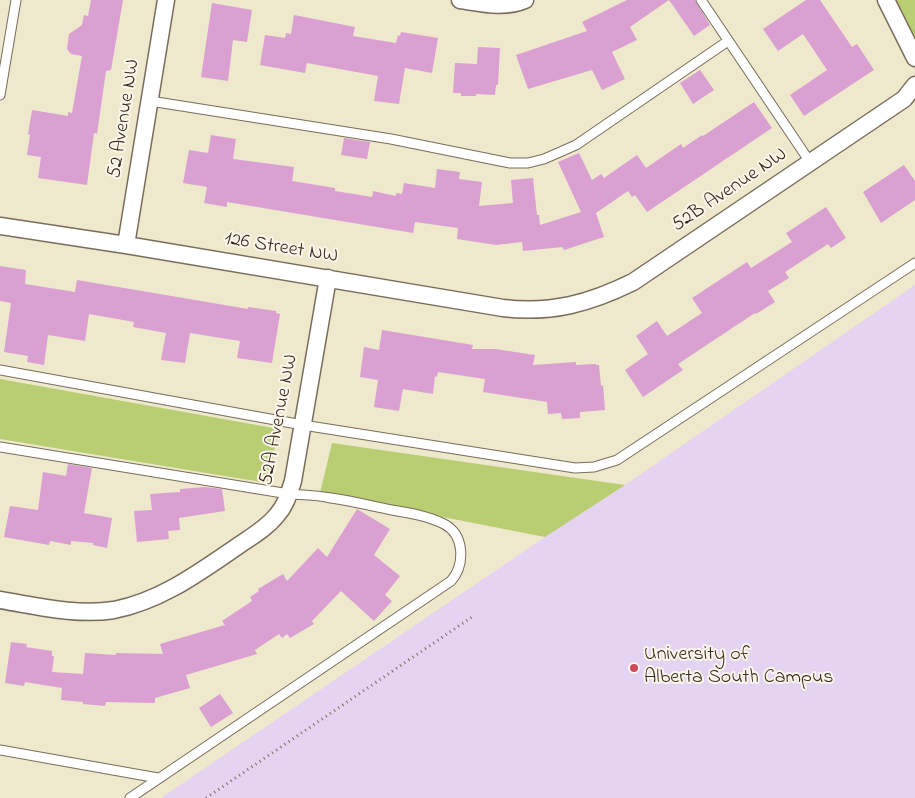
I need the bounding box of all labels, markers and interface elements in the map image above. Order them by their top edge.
street label: 52 Avenue NW [104,58,146,180]
street label: 52B Avenue NW [668,144,792,238]
street label: 126 Street NW [223,228,339,270]
street label: 52A Avenue NW [256,353,304,487]
place label: University of Alberta South Campus [644,644,833,691]
marker: University of Alberta South Campus [628,662,640,674]

